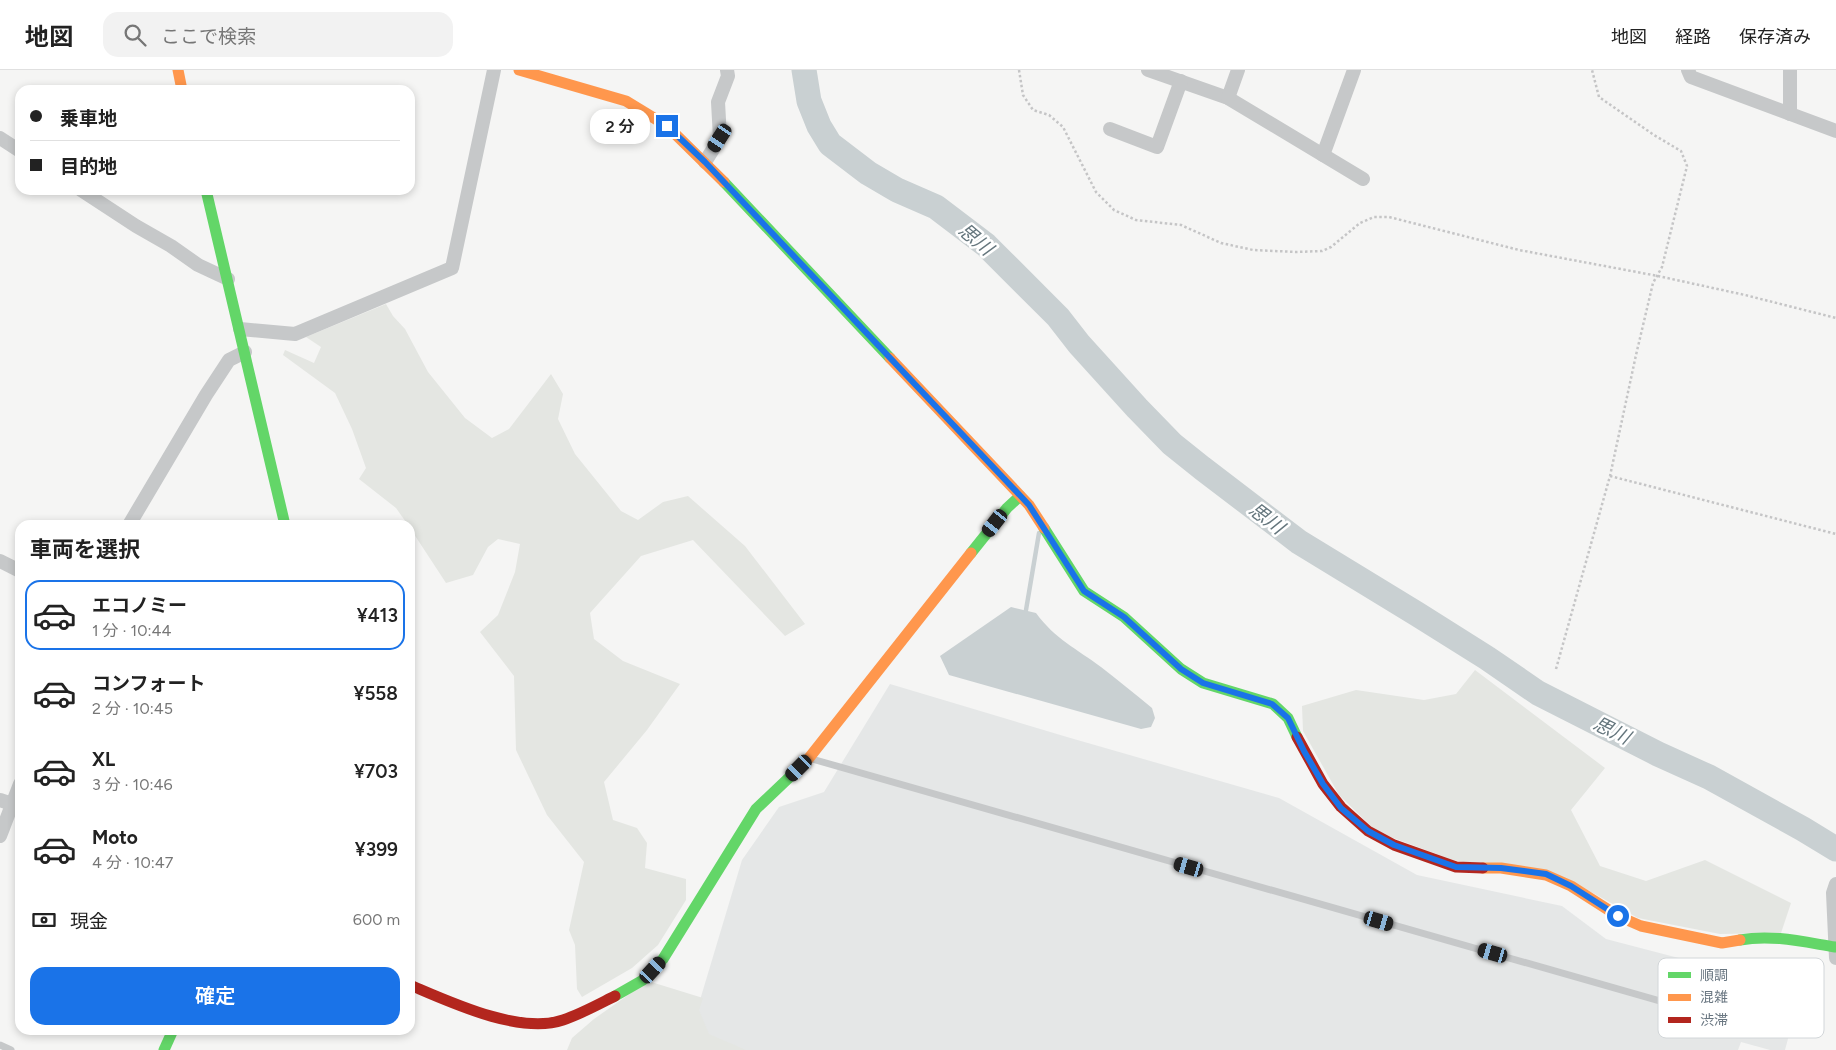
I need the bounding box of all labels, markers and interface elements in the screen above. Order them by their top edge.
search box [103,12,453,57]
icon: search [121,21,149,49]
text: 地図 [25,22,73,51]
text: ここで検索 [161,25,256,48]
text: 地図 [1611,26,1647,48]
text: 経路 [1675,26,1711,48]
text: 保存済み [1739,26,1811,48]
text: 乗車地 [60,107,117,130]
callout: 2 分 [590,108,650,144]
route end [656,115,678,137]
text: 2 分 [606,117,635,136]
car [705,121,734,155]
text: 目的地 [60,155,117,178]
water label: 思川 [954,218,999,262]
water label: 思川 [1245,498,1290,540]
car [979,507,1010,539]
text: 車両を選択 [30,536,140,563]
icon: car [32,593,77,638]
text: エコノミー [92,594,187,617]
text: ¥413 [357,604,398,627]
text: 1 分 · 10:44 [92,621,171,640]
icon: car [32,671,77,716]
text: コンフォート [92,672,205,695]
text: ¥558 [353,682,398,705]
text: 2 分 · 10:45 [92,699,173,718]
water label: 思川 [1590,712,1636,750]
text: XL [92,748,115,771]
icon: car [32,749,77,794]
car [783,752,814,784]
text: ¥703 [354,760,398,783]
text: 3 分 · 10:46 [92,775,173,794]
text: Moto [92,826,138,849]
icon: car [32,827,77,872]
text: ¥399 [355,838,398,861]
text: 4 分 · 10:47 [92,853,173,872]
car [1172,856,1205,878]
route start [1607,905,1629,927]
icon: cash [30,906,58,934]
text: 現金 [70,910,108,933]
text: 600 m [353,910,400,929]
car [1362,910,1395,932]
car [1476,942,1509,964]
car [637,954,668,986]
legend [1658,958,1824,1038]
button: 確定 [30,967,400,1025]
text: 順調 [1700,967,1728,984]
text: 混雑 [1700,989,1728,1006]
text: 渋滞 [1700,1012,1728,1029]

